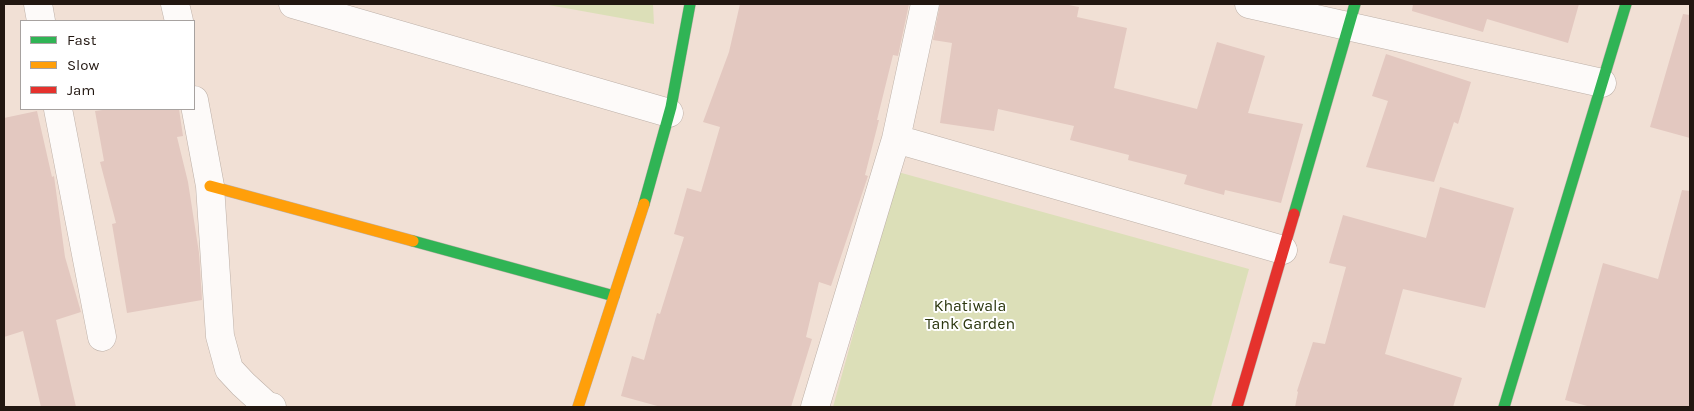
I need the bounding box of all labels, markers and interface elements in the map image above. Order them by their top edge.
legend [20,20,195,110]
text: Fast [67,31,96,49]
text: Slow [67,56,99,74]
text: Jam [67,81,95,99]
park label: Khatiwala Tank Garden [925,296,1015,334]

